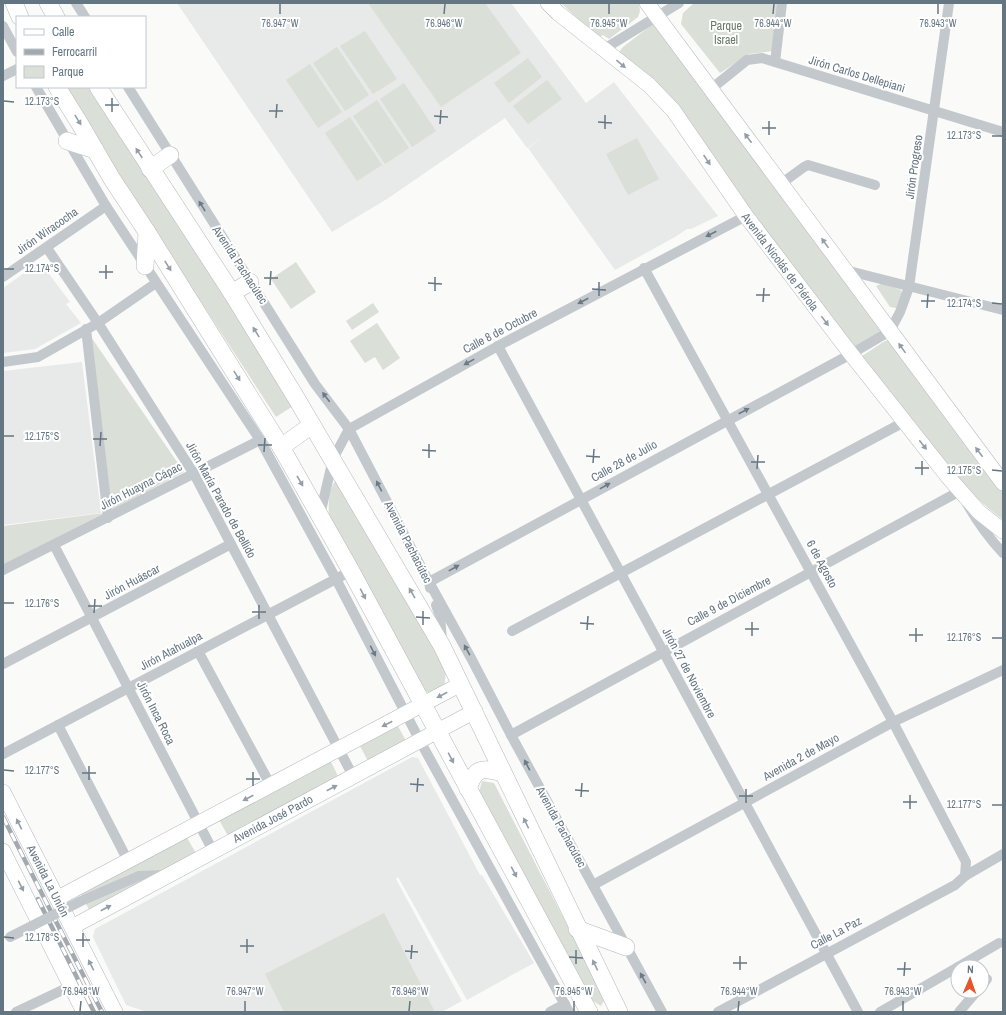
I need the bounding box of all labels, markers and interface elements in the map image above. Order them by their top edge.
legend [16,16,146,88]
text: 76.947°W [262,17,299,30]
text: 76.946°W [426,17,463,30]
text: 76.945°W [591,17,628,30]
text: 76.944°W [755,17,792,30]
text: 76.943°W [920,17,957,30]
park label: Parque Israel [710,18,742,48]
text: Calle [52,24,74,40]
text: Ferrocarril [52,44,97,60]
street label: Jirón Carlos Dellepiani [807,52,907,96]
one-way arrow [616,59,627,68]
text: Parque [52,64,84,80]
text: 12.173°S [25,95,60,108]
one-way arrow [74,115,82,125]
text: 12.173°S [947,129,982,142]
one-way arrow [744,133,753,144]
street label: Jirón Progreso [902,134,926,200]
one-way arrow [135,148,143,158]
one-way arrow [703,155,711,165]
one-way arrow [199,200,206,212]
street label: Jirón Wiracocha [13,204,81,258]
street label: Avenida Nicolás de Piérola [737,209,823,315]
street label: Avenida Pachacútec [208,222,271,307]
one-way arrow [705,231,717,237]
one-way arrow [821,237,830,248]
one-way arrow [165,260,172,272]
text: 12.174°S [25,262,60,275]
one-way arrow [577,297,589,304]
text: 12.174°S [947,297,982,310]
street label: Calle 8 de Octubre [460,305,540,357]
one-way arrow [821,316,829,326]
one-way arrow [252,326,259,338]
one-way arrow [898,342,907,353]
one-way arrow [463,359,475,366]
one-way arrow [233,371,241,381]
one-way arrow [322,392,330,403]
one-way arrow [738,407,750,414]
text: 12.175°S [25,430,60,443]
street label: Calle 28 de Julio [588,436,660,486]
street label: Jirón María Parado de Bellido [182,439,260,561]
one-way arrow [918,440,927,451]
one-way arrow [975,447,984,458]
street label: Jirón Huayna Cápac [97,458,185,513]
text: 12.175°S [947,464,982,477]
one-way arrow [297,475,304,486]
one-way arrow [376,480,382,492]
one-way arrow [599,482,611,489]
street label: Avenida Pachacútec [380,497,436,586]
street label: 6 de Agosto [803,537,841,591]
street label: Jirón Huáscar [101,560,163,603]
one-way arrow [448,565,460,572]
street label: Calle 9 de Diciembre [684,572,774,630]
one-way arrow [409,588,416,599]
one-way arrow [359,589,366,600]
text: 12.176°S [25,597,60,610]
street label: Jirón 27 de Noviembre [658,625,720,721]
street label: Jirón Atahualpa [137,628,205,674]
text: 12.176°S [947,631,982,644]
one-way arrow [464,644,470,656]
one-way arrow [369,645,376,657]
street label: Jirón Inca Roca [133,679,179,748]
one-way arrow [436,692,448,699]
one-way arrow [382,721,393,727]
street label: Avenida 2 de Mayo [759,729,842,785]
one-way arrow [448,752,454,764]
one-way arrow [524,760,530,771]
text: 12.177°S [25,764,60,777]
street label: Avenida Pachacútec [532,783,590,870]
one-way arrow [326,785,338,791]
street label: Avenida José Pardo [229,791,316,847]
one-way arrow [242,795,254,801]
text: 12.177°S [947,798,982,811]
one-way arrow [523,817,529,828]
one-way arrow [16,818,22,830]
street label: Avenida La Unión [23,841,73,920]
one-way arrow [510,866,517,878]
one-way arrow [17,880,24,891]
one-way arrow [100,905,112,912]
street label: Calle La Paz [808,913,864,953]
text: 12.178°S [25,931,60,944]
one-way arrow [88,959,94,971]
one-way arrow [592,959,598,970]
north arrow [950,959,990,999]
text: N [967,962,974,976]
one-way arrow [640,972,647,984]
text: 76.948°W [63,985,100,998]
text: 76.947°W [227,985,264,998]
text: 76.946°W [392,985,429,998]
text: 76.945°W [556,985,593,998]
text: 76.944°W [721,985,758,998]
text: 76.943°W [885,985,922,998]

